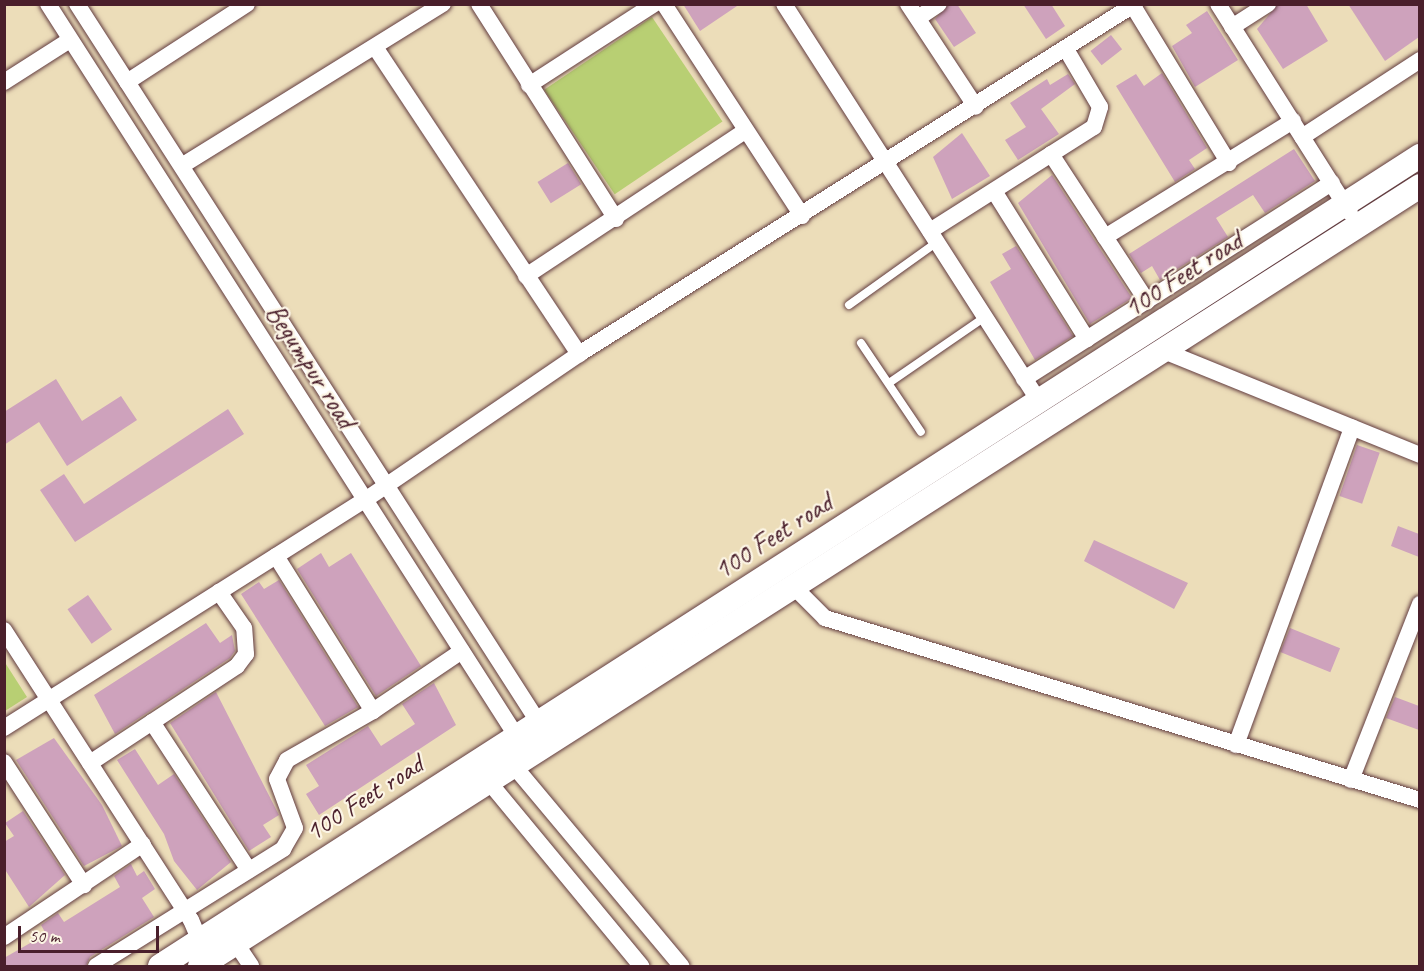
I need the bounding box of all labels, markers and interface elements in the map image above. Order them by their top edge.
street label: 100 Feet road [1118,224,1248,324]
street label: Begumpur road [258,298,364,434]
street label: 100 Feet road [708,486,838,586]
street label: 100 Feet road [299,748,429,848]
scale bar [21,914,162,952]
text: 50 m [29,925,60,947]

